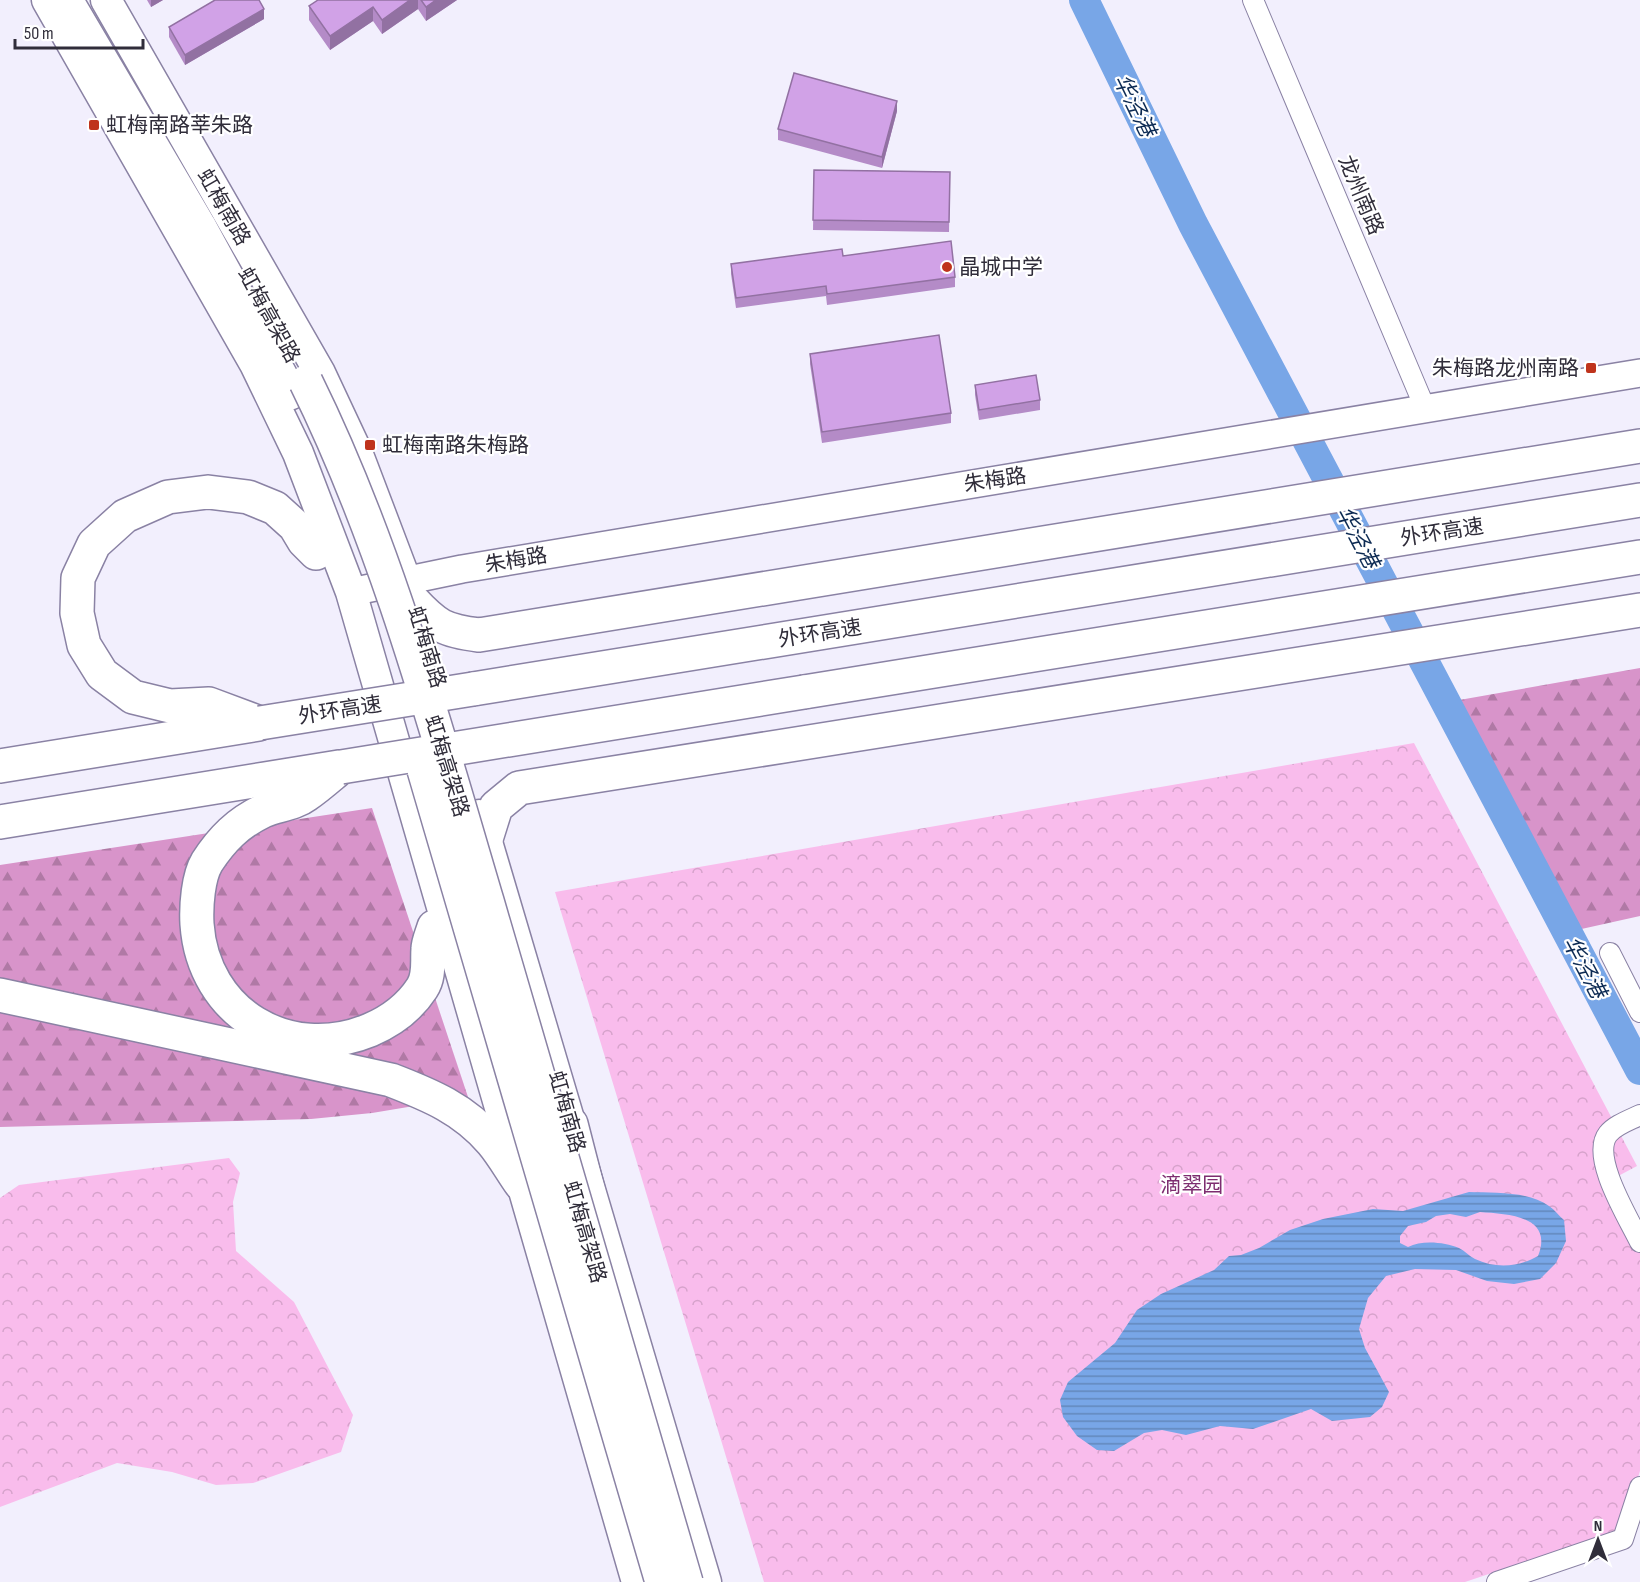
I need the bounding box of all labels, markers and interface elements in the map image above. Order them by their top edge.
scale bar [15,12,142,50]
text: 50 m [24,23,54,44]
water label: 华泾港 [1107,70,1162,144]
place label: 虹梅南路莘朱路 [106,113,253,138]
marker: 虹梅南路莘朱路 [87,118,101,132]
street label: 龙州南路 [1333,152,1388,239]
street label: 虹梅南路 [192,165,255,250]
place label: 晶城中学 [959,255,1043,280]
marker: 晶城中学 [940,260,954,274]
street label: 虹梅高架路 [232,263,305,367]
place label: 朱梅路龙州南路 [1432,356,1579,381]
marker: 朱梅路龙州南路 [1584,361,1598,375]
place label: 虹梅南路朱梅路 [382,433,529,458]
marker: 虹梅南路朱梅路 [363,438,377,452]
street label: 朱梅路 [962,463,1028,498]
water label: 华泾港 [1329,502,1385,576]
street label: 外环高速 [1399,514,1486,551]
street label: 朱梅路 [483,543,549,578]
street label: 虹梅南路 [402,603,451,691]
street label: 外环高速 [777,615,864,652]
street label: 外环高速 [297,692,384,729]
street label: 虹梅高架路 [419,712,474,820]
water label: 华泾港 [1556,932,1612,1006]
street label: 虹梅南路 [543,1068,590,1156]
park label: 滴翠园 [1161,1173,1224,1198]
street label: 虹梅高架路 [558,1178,611,1286]
north arrow [1568,1510,1628,1570]
text: N [1594,1517,1602,1536]

